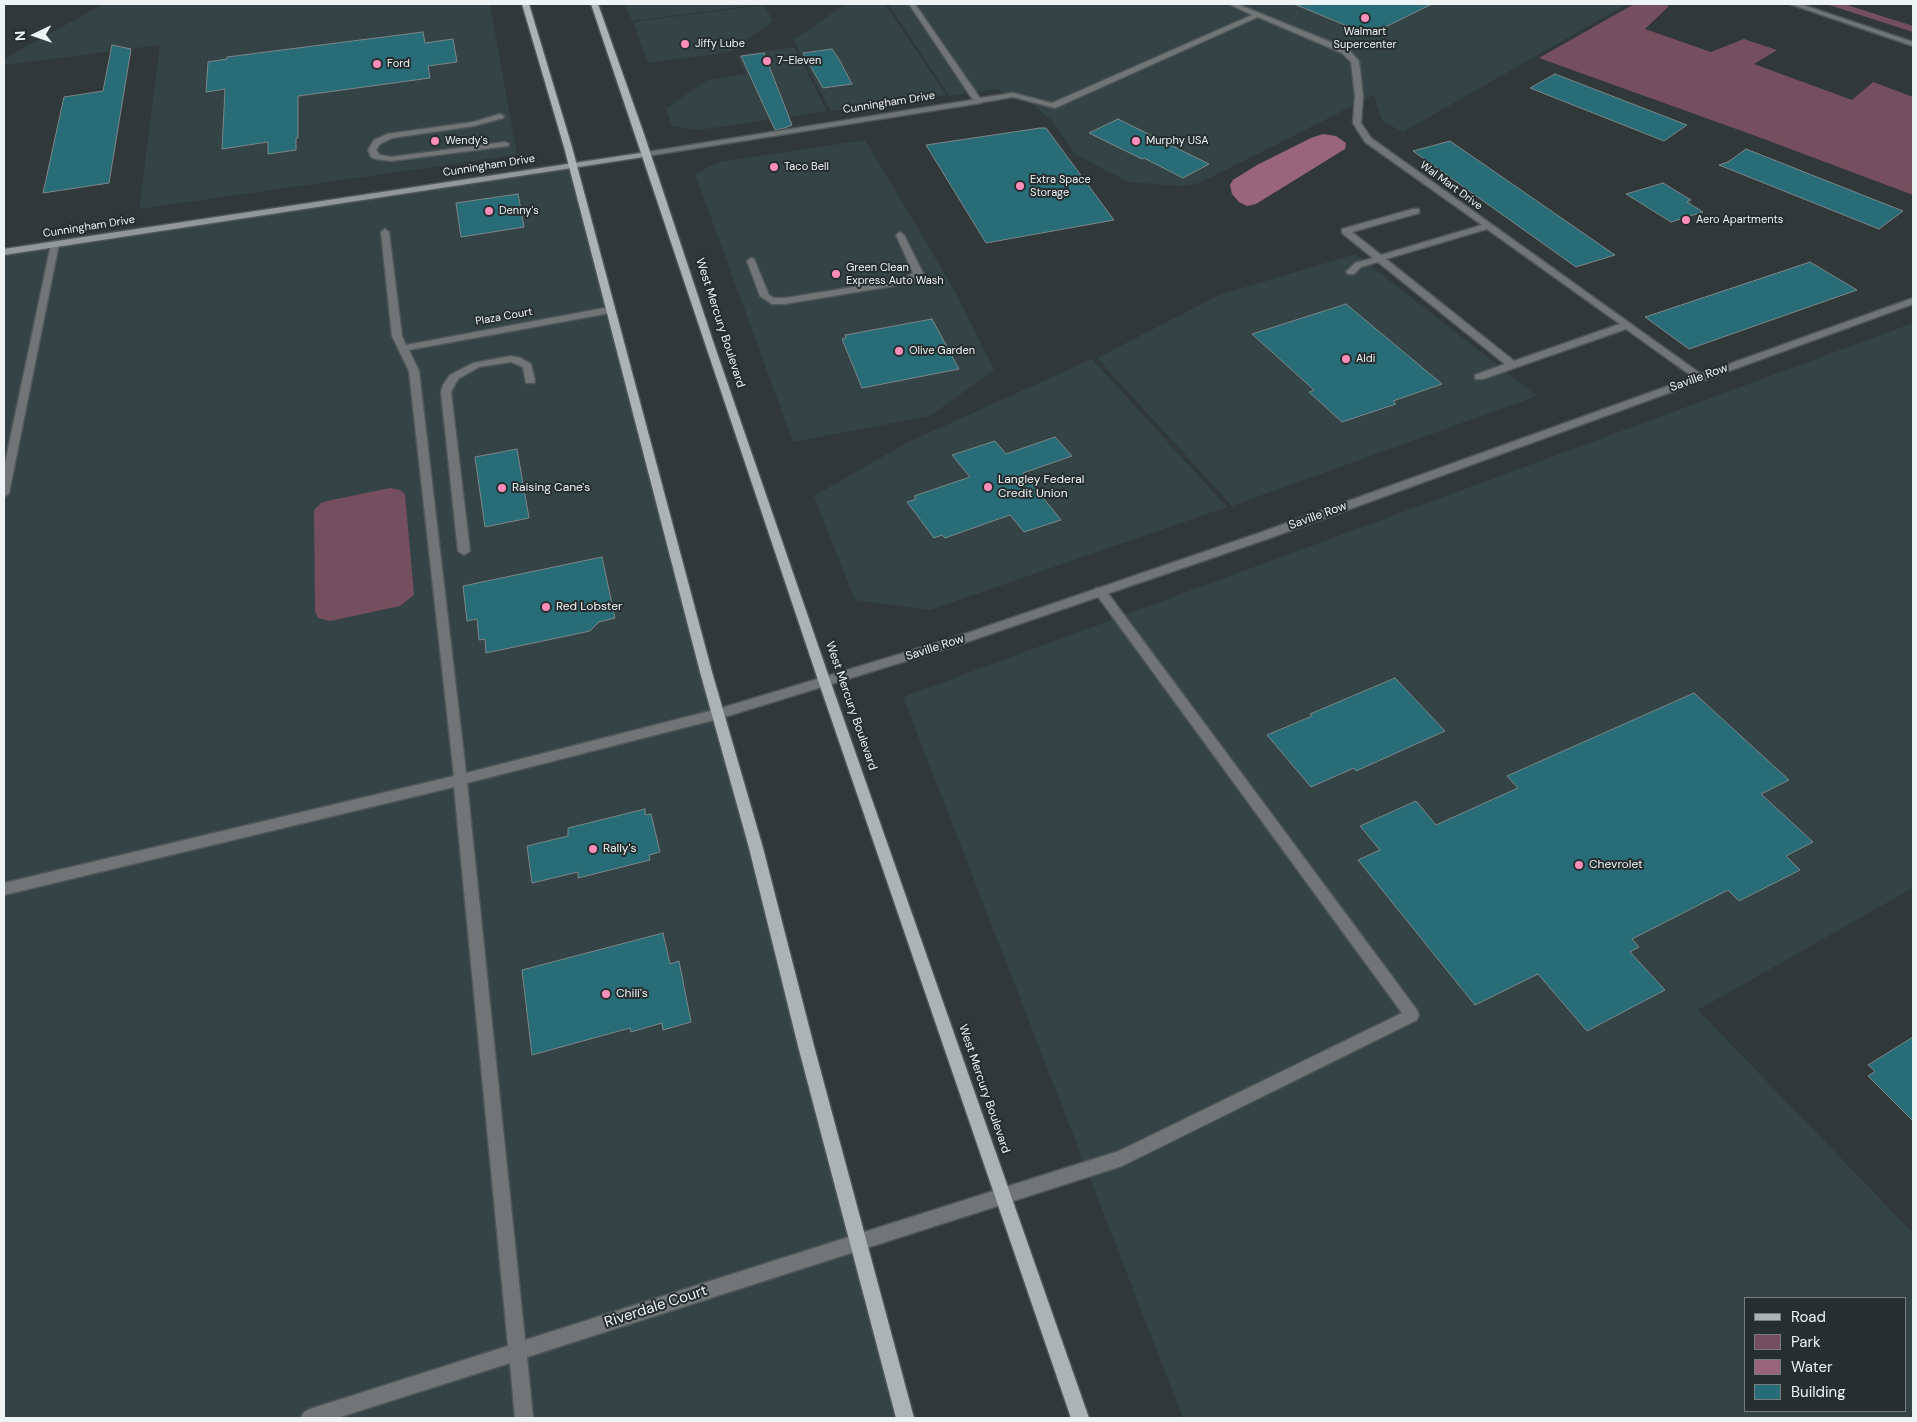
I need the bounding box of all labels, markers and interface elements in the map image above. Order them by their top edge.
north arrow [10,10,60,60]
marker: Walmart Supercenter [1359,12,1371,24]
place label: Walmart Supercenter [1333,25,1397,51]
text: N [11,30,29,41]
place label: Jiffy Lube [695,37,745,51]
marker: Jiffy Lube [679,38,691,50]
place label: 7-Eleven [777,54,821,68]
marker: 7-Eleven [761,55,773,67]
place label: Ford [387,57,410,71]
marker: Ford [371,58,383,70]
street label: Cunningham Drive [842,89,936,117]
place label: Wendy's [445,134,488,148]
place label: Murphy USA [1146,134,1209,148]
marker: Wendy's [429,135,441,147]
marker: Murphy USA [1130,135,1142,147]
street label: Cunningham Drive [442,152,536,180]
street label: Wal Mart Drive [1417,159,1485,213]
place label: Taco Bell [784,160,829,174]
marker: Taco Bell [768,161,780,173]
place label: Extra Space Storage [1030,173,1091,199]
marker: Extra Space Storage [1014,180,1026,192]
place label: Denny's [499,204,539,218]
marker: Denny's [483,205,495,217]
street label: Cunningham Drive [42,213,136,241]
place label: Aero Apartments [1696,213,1783,227]
marker: Aero Apartments [1680,214,1692,226]
street label: West Mercury Boulevard [692,256,748,390]
place label: Green Clean Express Auto Wash [846,261,944,287]
marker: Green Clean Express Auto Wash [830,268,842,280]
street label: Plaza Court [474,305,534,329]
place label: Olive Garden [909,344,975,358]
marker: Olive Garden [893,345,905,357]
place label: Aldi [1356,352,1375,366]
marker: Aldi [1340,353,1352,365]
street label: Saville Row [1668,361,1730,395]
place label: Langley Federal Credit Union [998,473,1085,501]
place label: Raising Cane's [512,481,590,495]
marker: Langley Federal Credit Union [982,481,994,493]
marker: Raising Cane's [496,482,508,494]
street label: Saville Row [1287,499,1349,533]
place label: Red Lobster [556,600,623,614]
marker: Red Lobster [540,601,552,613]
street label: Saville Row [904,632,966,664]
street label: West Mercury Boulevard [822,640,880,772]
place label: Rally's [603,842,636,856]
marker: Rally's [587,843,599,855]
place label: Chevrolet [1589,858,1643,872]
marker: Chevrolet [1573,859,1585,871]
place label: Chili's [616,987,648,1001]
marker: Chili's [600,988,612,1000]
street label: West Mercury Boulevard [955,1023,1013,1155]
street label: Riverdale Court [602,1282,710,1332]
legend [1744,1297,1907,1412]
text: Road [1791,1307,1826,1327]
text: Park [1791,1332,1821,1352]
text: Water [1791,1357,1832,1377]
text: Building [1791,1382,1846,1402]

